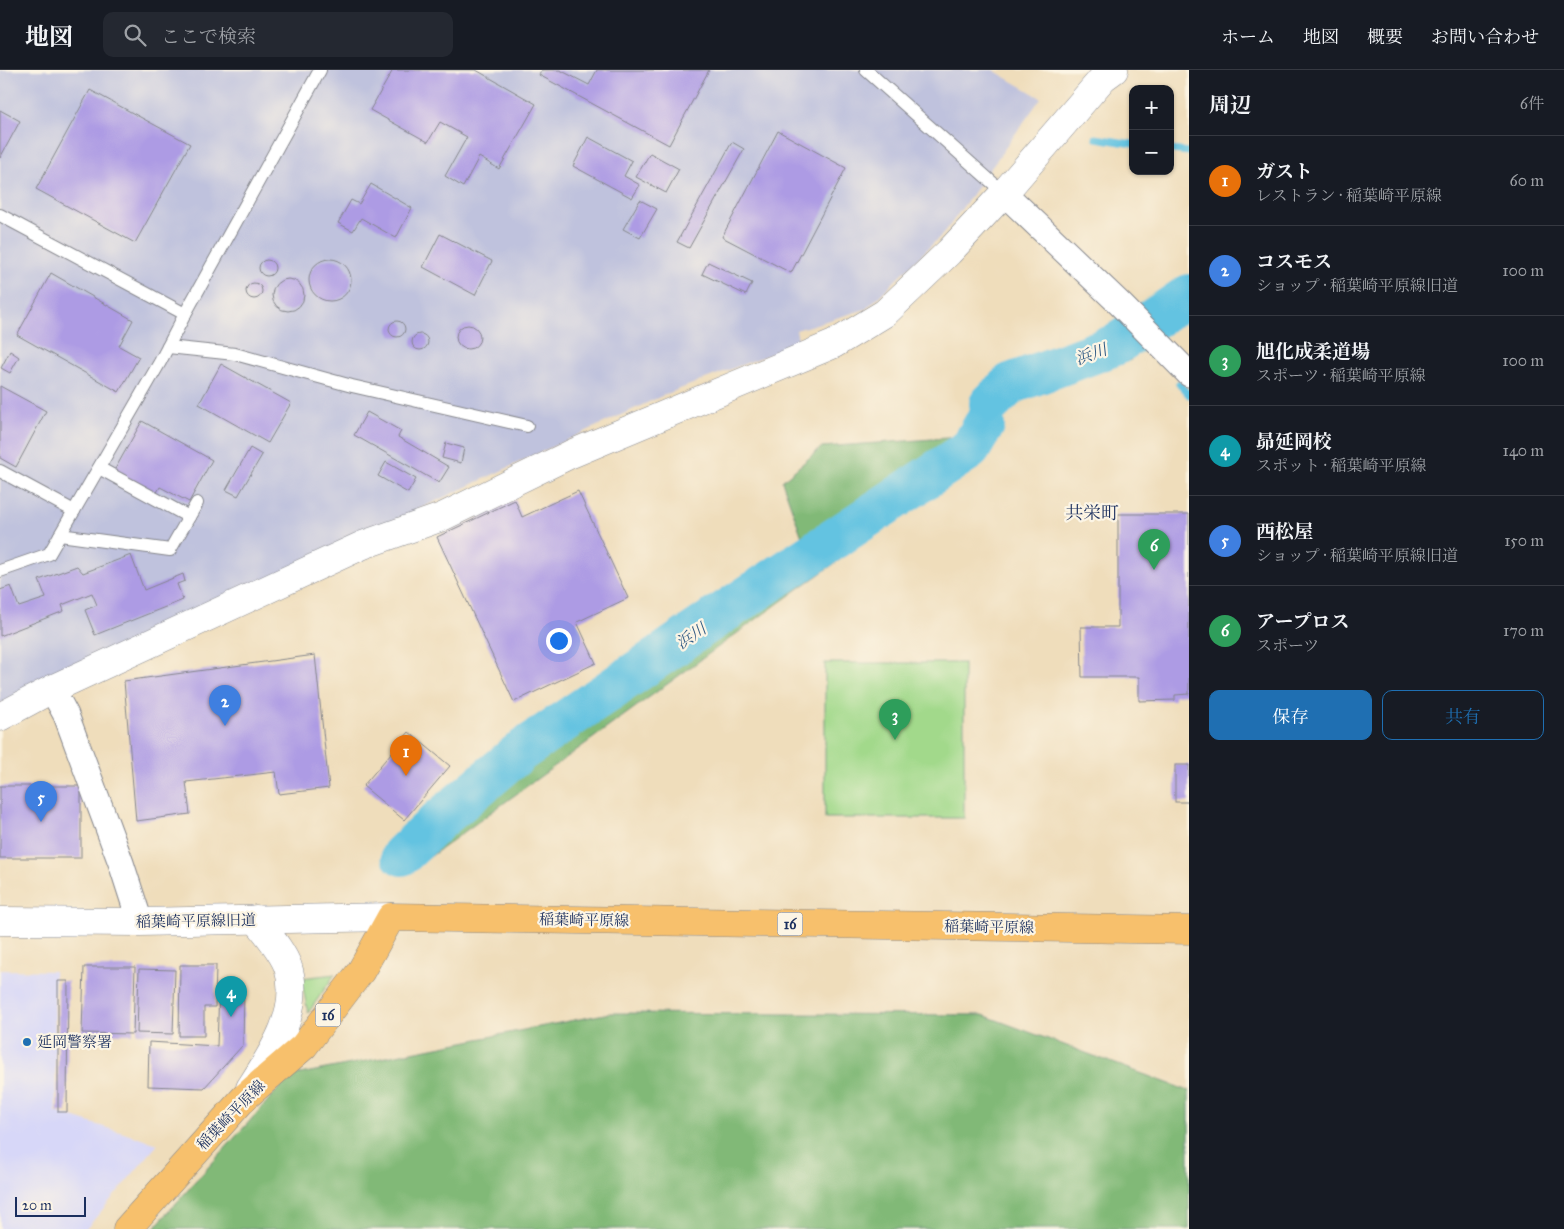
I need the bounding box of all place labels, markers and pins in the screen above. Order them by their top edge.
pin: 6 [1138,529,1170,570]
pin: 2 [209,685,241,726]
pin: 3 [879,699,911,740]
pin: 1 [390,735,422,776]
pin: 5 [25,781,57,822]
pin: 4 [215,976,247,1017]
place label: 延岡警察署 [37,1033,112,1051]
marker: 延岡警察署 [21,1036,33,1048]

